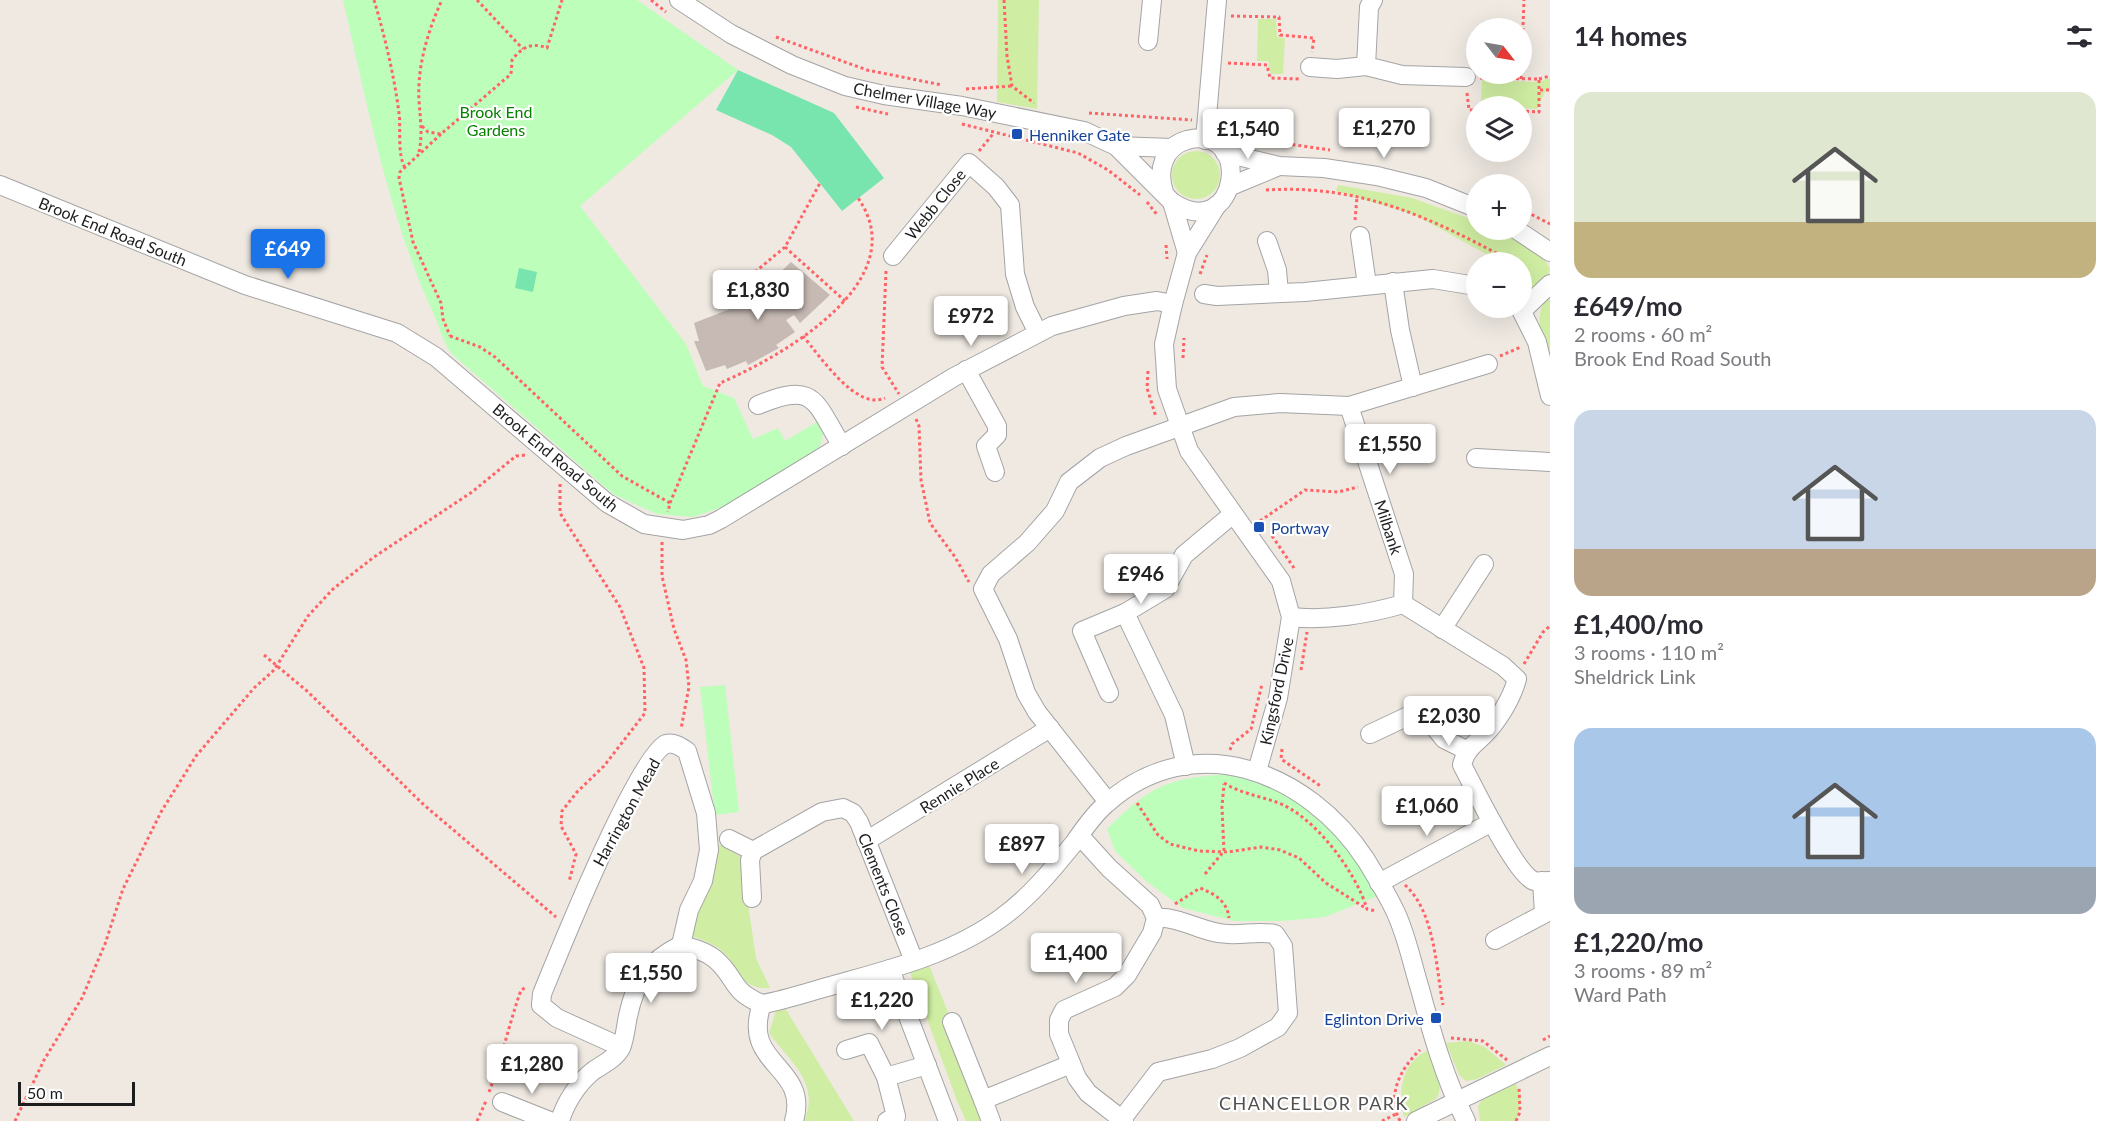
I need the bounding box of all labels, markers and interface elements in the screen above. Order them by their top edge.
north arrow [1466,18,1532,84]
map controls [1466,18,1532,318]
text: 14 homes [1574,20,1687,52]
icon: filters [2063,20,2096,53]
street label: Chelmer Village Way [852,78,999,122]
button: layers [1466,96,1532,162]
park label: Brook End Gardens [460,102,532,139]
pin: £1,270 [1335,108,1433,159]
pin: £1,540 [1199,109,1297,160]
text: £1,270 [1353,115,1415,139]
text: £1,540 [1217,116,1279,140]
place label: Henniker Gate [1029,125,1130,144]
marker: Henniker Gate [1010,127,1024,141]
icon: home [1781,131,1889,239]
street label: Webb Close [901,165,969,243]
button: + [1466,174,1532,240]
street label: Brook End Road South [36,193,190,269]
pin: £649 [252,229,324,280]
text: £649 [265,236,311,260]
button: − [1466,252,1532,318]
pin: £1,830 [709,270,807,321]
text: £1,830 [727,277,789,301]
text: £649/mo [1574,290,1682,322]
pin: £972 [935,296,1007,347]
text: £972 [948,303,994,327]
text: 2 rooms · 60 m² [1574,322,1712,346]
text: Brook End Road South [1574,346,1771,370]
street label: Brook End Road South [489,399,623,515]
pin: £1,550 [1341,424,1439,475]
text: £1,550 [1359,431,1421,455]
icon: home [1781,449,1889,557]
street label: Milbank [1371,497,1407,558]
place label: Portway [1271,518,1330,537]
marker: Portway [1252,520,1266,534]
pin: £946 [1105,554,1177,605]
text: £946 [1118,561,1164,585]
text: £1,400/mo [1574,608,1704,640]
street label: Kingsford Drive [1255,635,1297,747]
text: 3 rooms · 110 m² [1574,640,1724,664]
text: Sheldrick Link [1574,664,1696,688]
pin: £2,030 [1400,696,1498,747]
text: £2,030 [1418,703,1480,727]
street label: Rennie Place [916,753,1002,817]
street label: Harrington Mead [588,755,664,869]
icon: home [1781,767,1889,875]
pin: £1,060 [1378,786,1476,837]
text: £1,060 [1396,793,1458,817]
pin: £897 [986,824,1058,875]
street label: Clements Close [855,830,913,938]
text: £897 [999,831,1045,855]
text: £1,220/mo [1574,926,1704,958]
pin: £1,400 [1027,933,1125,984]
text: £1,400 [1045,940,1107,964]
pin: £1,550 [602,953,700,1004]
text: 3 rooms · 89 m² [1574,958,1712,982]
text: £1,550 [620,960,682,984]
pin: £1,220 [833,980,931,1031]
text: Ward Path [1574,982,1667,1006]
text: £1,220 [851,987,913,1011]
place label: Eglinton Drive [1324,1009,1424,1028]
marker: Eglinton Drive [1429,1011,1443,1025]
pin: £1,280 [483,1044,581,1095]
text: £1,280 [501,1051,563,1075]
scale bar [18,1079,135,1106]
text: 50 m [27,1083,63,1102]
district label: CHANCELLOR PARK [1219,1092,1409,1114]

